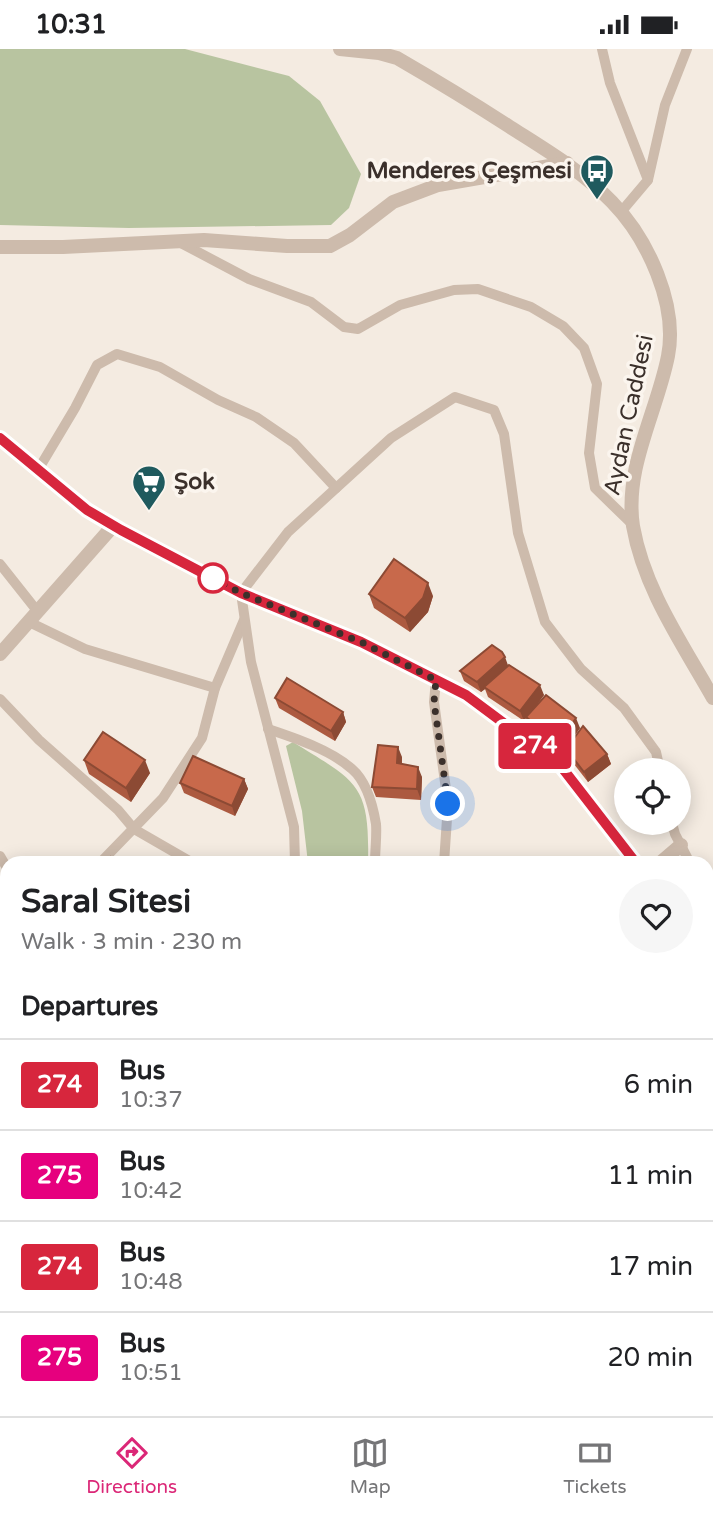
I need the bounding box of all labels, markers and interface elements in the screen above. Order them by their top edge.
text: 10:31 [35,9,107,40]
bus stop icon: Menderes Çeşmesi [578,152,616,201]
place label: Menderes Çeşmesi [366,157,572,185]
street label: Aydan Caddesi [598,332,660,498]
supermarket icon: Şok [130,463,168,512]
place label: Şok [174,468,215,496]
unlabelled marker [198,563,228,593]
line badge: 274 [495,723,575,769]
text: 274 [512,731,558,760]
map controls [614,758,691,835]
button: locate [614,758,691,835]
your location [430,786,465,821]
button: heart [619,879,693,953]
text: Saral Sitesi [21,882,191,921]
text: Walk · 3 min · 230 m [21,928,242,956]
text: Departures [21,991,158,1022]
text: Bus [119,1055,165,1086]
text: 6 min [624,1069,693,1100]
text: 274 [37,1070,82,1099]
text: 10:37 [119,1086,183,1114]
text: Bus [119,1146,165,1177]
text: 11 min [607,1160,693,1191]
text: 275 [37,1161,82,1190]
text: 10:42 [119,1177,183,1205]
text: Bus [119,1237,165,1268]
text: 17 min [607,1251,693,1282]
text: 274 [37,1252,82,1281]
text: 10:48 [119,1268,183,1296]
text: Bus [119,1328,165,1359]
text: 20 min [607,1342,693,1373]
text: 275 [37,1343,82,1372]
text: 10:51 [119,1359,183,1387]
tab: Directions [86,1434,177,1498]
tab: Map [350,1434,391,1498]
tab: Tickets [563,1434,627,1498]

